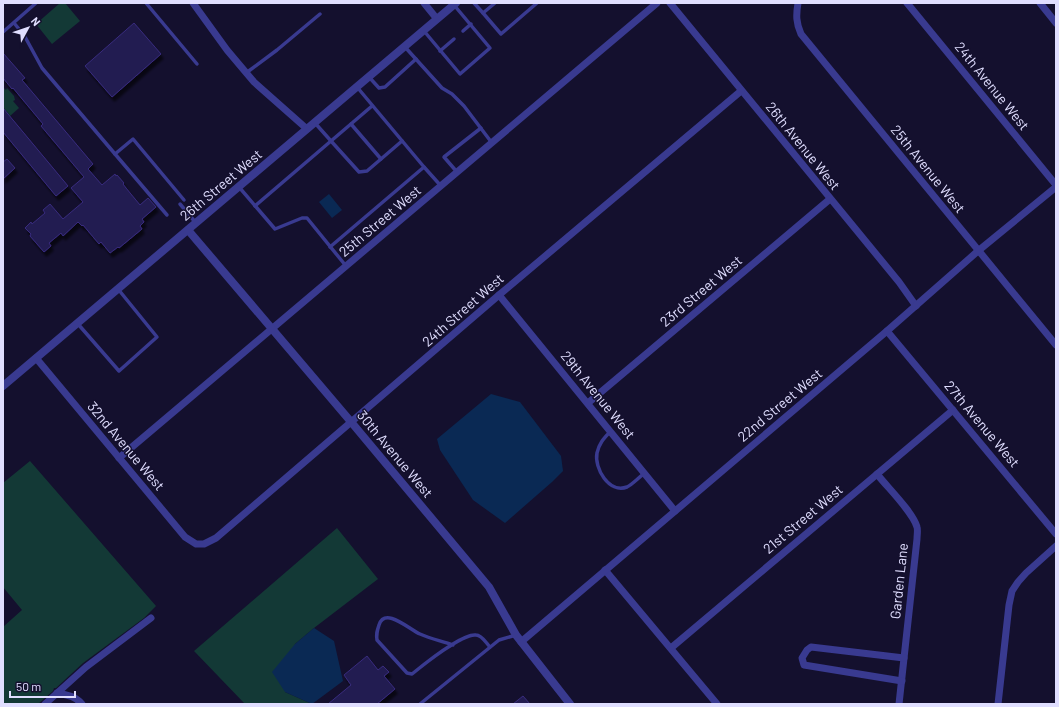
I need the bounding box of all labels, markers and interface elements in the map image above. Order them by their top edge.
north arrow [8,8,48,48]
text: N [29,14,43,28]
street label: 24th Avenue West [952,38,1033,133]
street label: 26th Avenue West [763,98,844,193]
street label: 25th Avenue West [888,121,969,216]
street label: 26th Street West [176,145,265,224]
street label: 25th Street West [335,181,424,260]
street label: 23rd Street West [656,251,745,330]
street label: 24th Street West [418,270,507,350]
street label: 29th Avenue West [558,347,639,442]
street label: 22nd Street West [734,364,825,445]
street label: 27th Avenue West [941,377,1023,470]
street label: 32nd Avenue West [84,398,168,494]
street label: 30th Avenue West [354,407,437,501]
street label: 21st Street West [759,480,846,557]
street label: Garden Lane [886,542,911,620]
scale bar [10,673,75,699]
text: 50 m [16,679,41,693]

